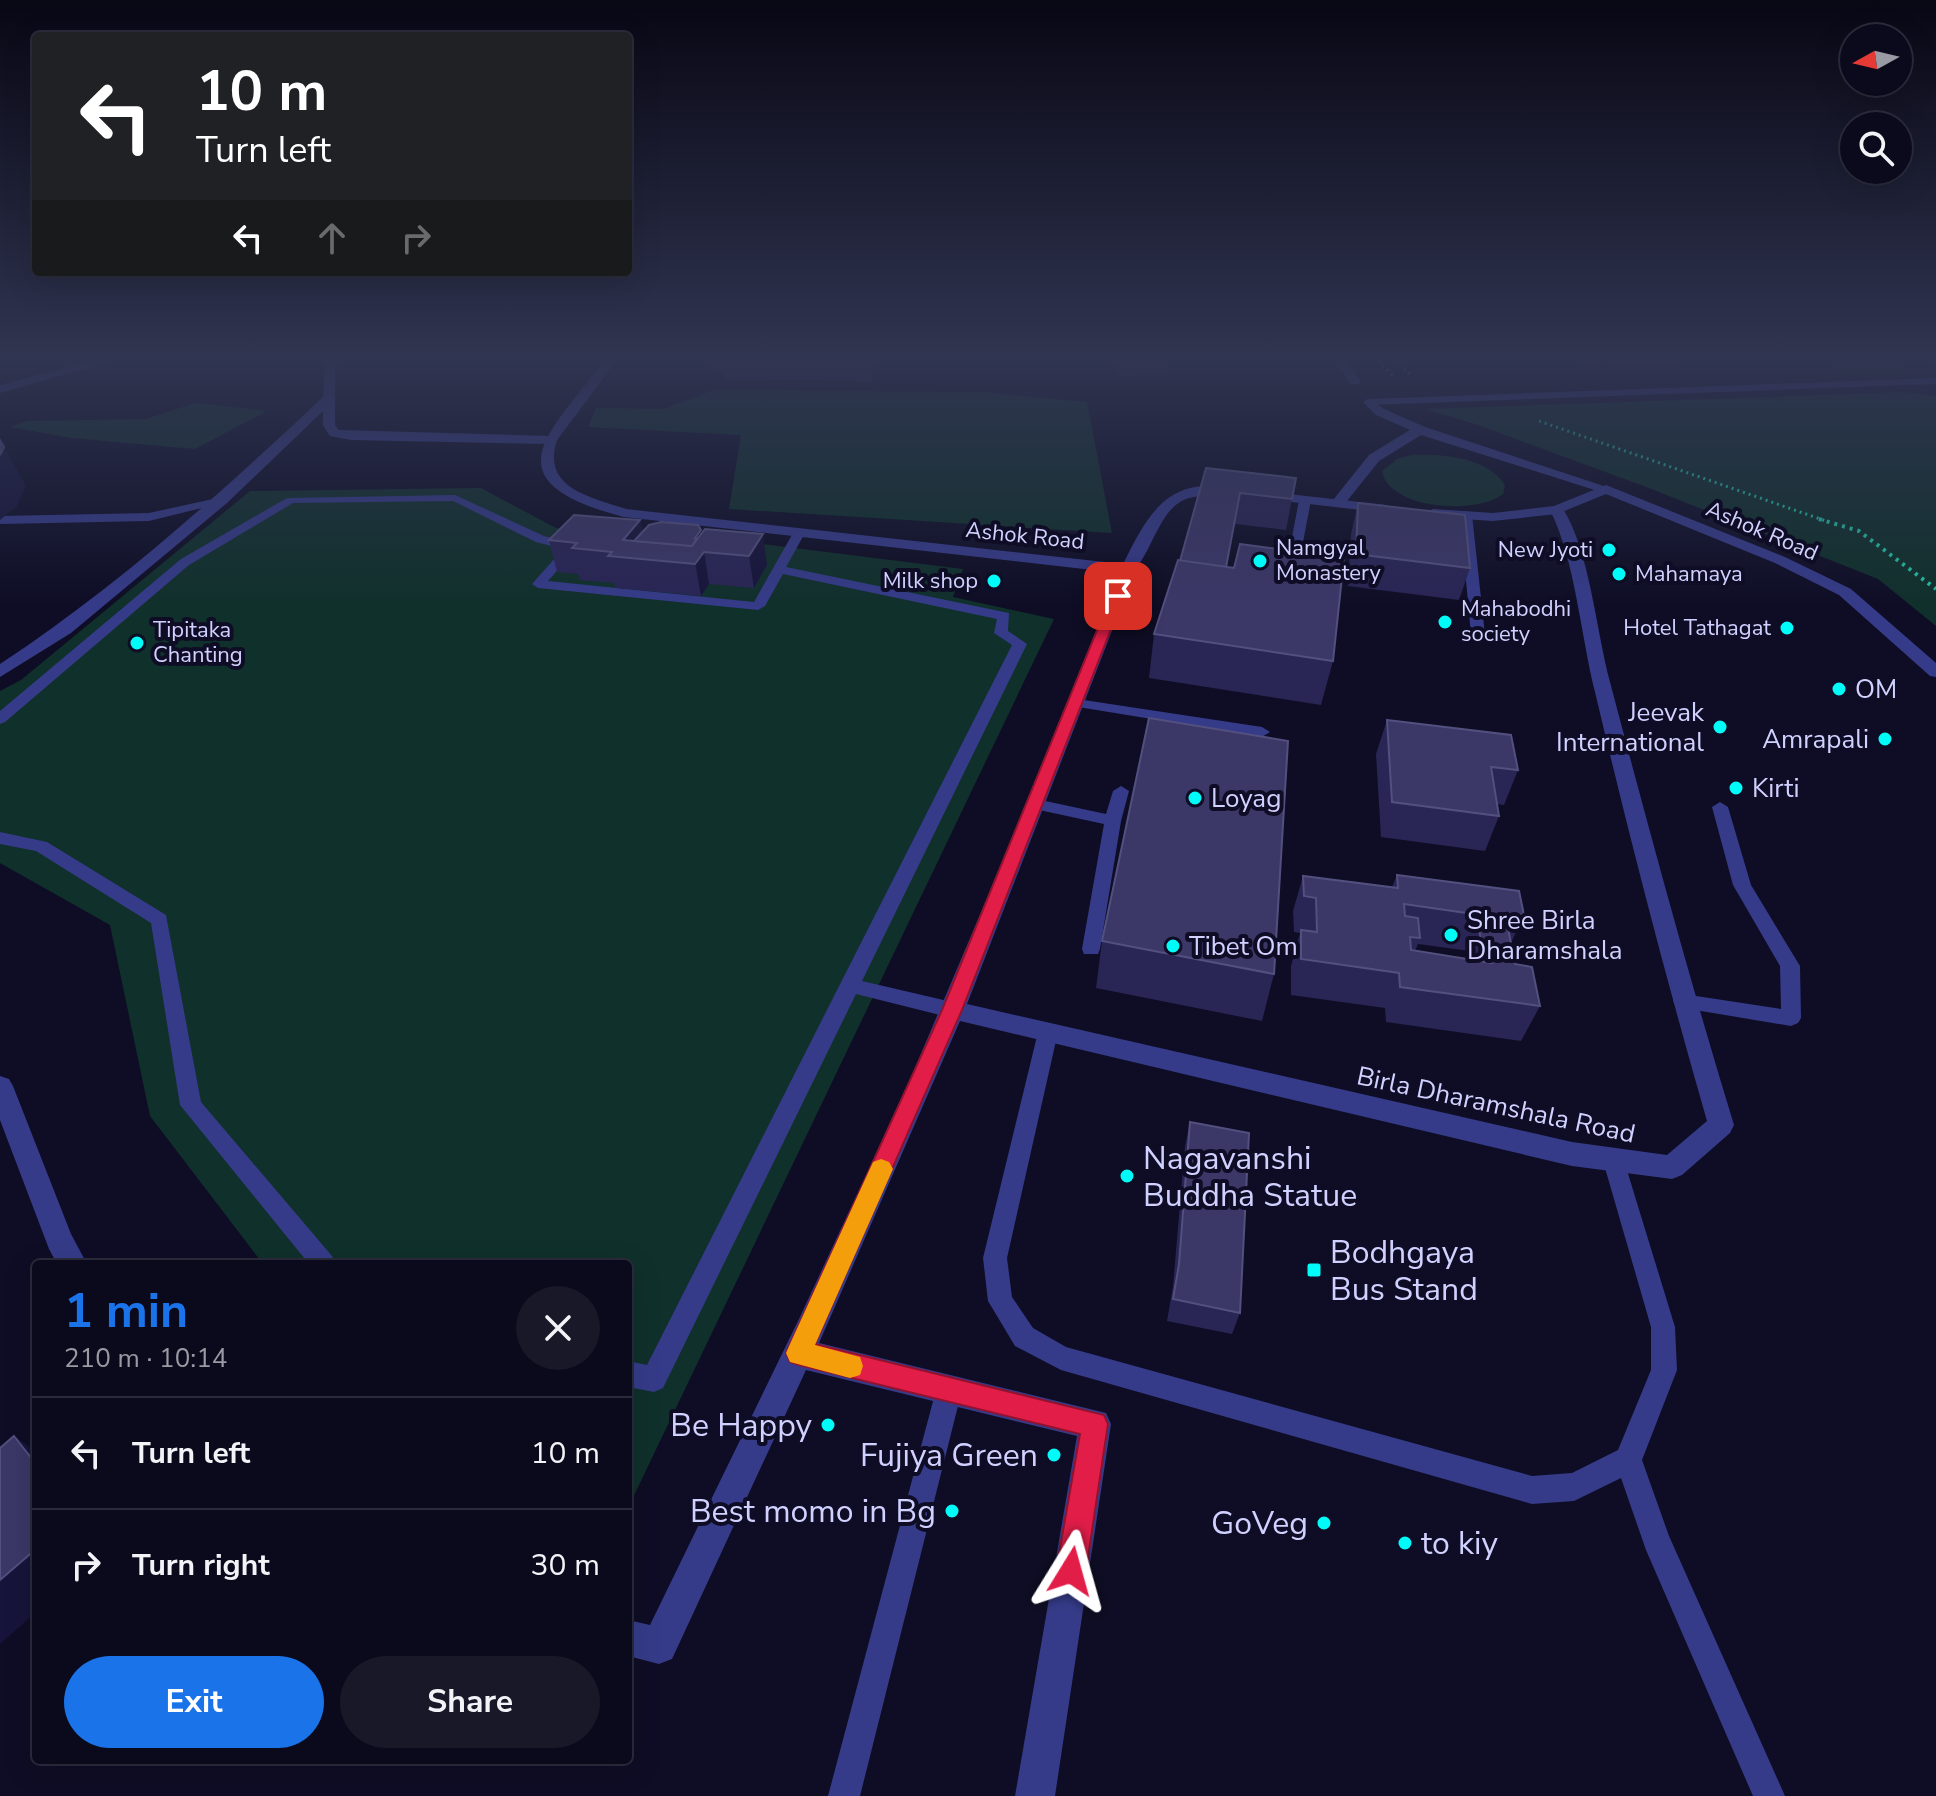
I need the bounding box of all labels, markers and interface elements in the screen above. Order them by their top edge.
north arrow [1840,24,1912,96]
map controls [1840,24,1912,184]
text: 10 m [196,53,327,130]
icon: left [64,64,168,168]
button: search [1840,112,1912,184]
text: Turn left [196,126,331,175]
icon: left [226,216,270,260]
icon: ahead [310,216,354,260]
icon: right [394,216,438,260]
street label: Ashok Road [1701,494,1823,568]
street label: Ashok Road [964,515,1086,557]
place label: Namgyal Monastery [1276,533,1382,588]
place label: New Jyoti [1498,535,1593,565]
marker: New Jyoti [1600,541,1618,559]
marker: Namgyal Monastery [1251,552,1269,570]
place label: Mahamaya [1635,559,1743,589]
pin [1084,562,1152,630]
marker: Mahamaya [1610,565,1628,583]
place label: Milk shop [883,566,978,596]
marker: Milk shop [985,572,1003,590]
icon: arrive [1096,574,1140,618]
place label: Mahabodhi society [1461,594,1571,649]
marker: Mahabodhi society [1436,613,1454,631]
place label: Hotel Tathagat [1623,613,1771,643]
place label: Tipitaka Chanting [153,615,243,670]
marker: Hotel Tathagat [1778,619,1796,637]
marker: Tipitaka Chanting [128,634,146,652]
place label: OM [1855,672,1897,707]
marker: OM [1830,680,1848,698]
place label: Jeevak International [1556,695,1705,760]
marker: Jeevak International [1711,718,1729,736]
place label: Amrapali [1762,722,1869,757]
marker: Amrapali [1876,730,1894,748]
place label: Kirti [1752,771,1799,806]
marker: Kirti [1727,779,1745,797]
place label: Loyag [1211,781,1281,816]
marker: Loyag [1186,789,1204,807]
place label: Shree Birla Dharamshala [1467,903,1623,968]
marker: Shree Birla Dharamshala [1442,926,1460,944]
place label: Tibet Om [1189,929,1298,964]
marker: Tibet Om [1164,937,1182,955]
street label: Birla Dharamshala Road [1354,1058,1638,1152]
place label: Nagavanshi Buddha Statue [1143,1137,1357,1217]
marker: Nagavanshi Buddha Statue [1118,1167,1136,1185]
place label: Bodhgaya Bus Stand [1330,1231,1478,1311]
marker: Bodhgaya Bus Stand [1305,1261,1323,1279]
text: 1 min [64,1278,188,1344]
button: close [516,1286,600,1370]
text: 210 m · 10:14 [64,1341,227,1376]
place label: Be Happy [670,1404,813,1447]
marker: Be Happy [819,1416,837,1434]
icon: left [64,1431,108,1475]
text: Turn left [132,1433,250,1474]
text: 10 m [531,1433,600,1474]
place label: Fujiya Green [860,1434,1038,1477]
marker: Fujiya Green [1045,1446,1063,1464]
place label: Best momo in Bg [690,1490,936,1533]
marker: Best momo in Bg [943,1502,961,1520]
place label: GoVeg [1211,1502,1308,1545]
marker: GoVeg [1315,1514,1333,1532]
place label: to kiy [1421,1522,1498,1565]
position arrow [1029,1529,1113,1613]
marker: to kiy [1396,1534,1414,1552]
icon: right [64,1543,108,1587]
text: Turn right [132,1545,270,1586]
text: 30 m [531,1545,600,1586]
button: Exit [64,1656,324,1748]
button: Share [340,1656,600,1748]

